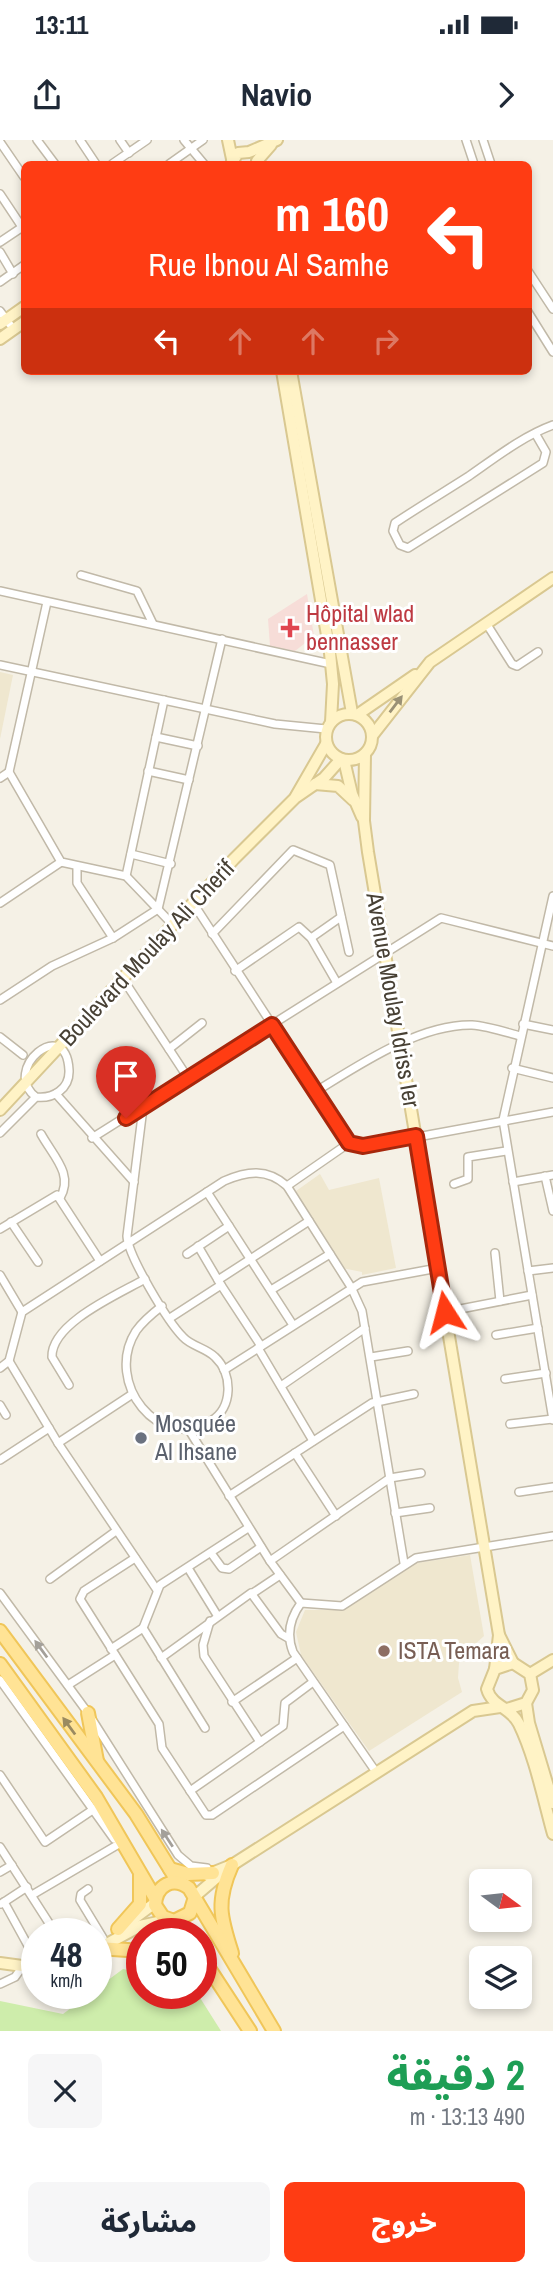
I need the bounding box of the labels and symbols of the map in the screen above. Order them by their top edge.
place label: Hôpital wlad bennasser [306,597,414,657]
marker: Hôpital wlad bennasser [280,618,300,638]
one-way arrow [389,695,403,713]
street label: Boulevard Moulay Ali Cherif [51,852,242,1052]
street label: Avenue Moulay Idriss Ier [359,889,429,1110]
pin [96,1046,156,1118]
position arrow [408,1275,482,1349]
place label: Mosquée Al Ihsane [154,1407,237,1467]
marker: Mosquée Al Ihsane [133,1430,149,1446]
place label: ISTA Temara [398,1634,510,1666]
one-way arrow [35,1640,49,1658]
marker: ISTA Temara [376,1643,392,1659]
one-way arrow [62,1716,76,1735]
one-way arrow [161,1829,174,1848]
north arrow [469,1869,532,1932]
speed limit sign: 50 [126,1918,217,2009]

